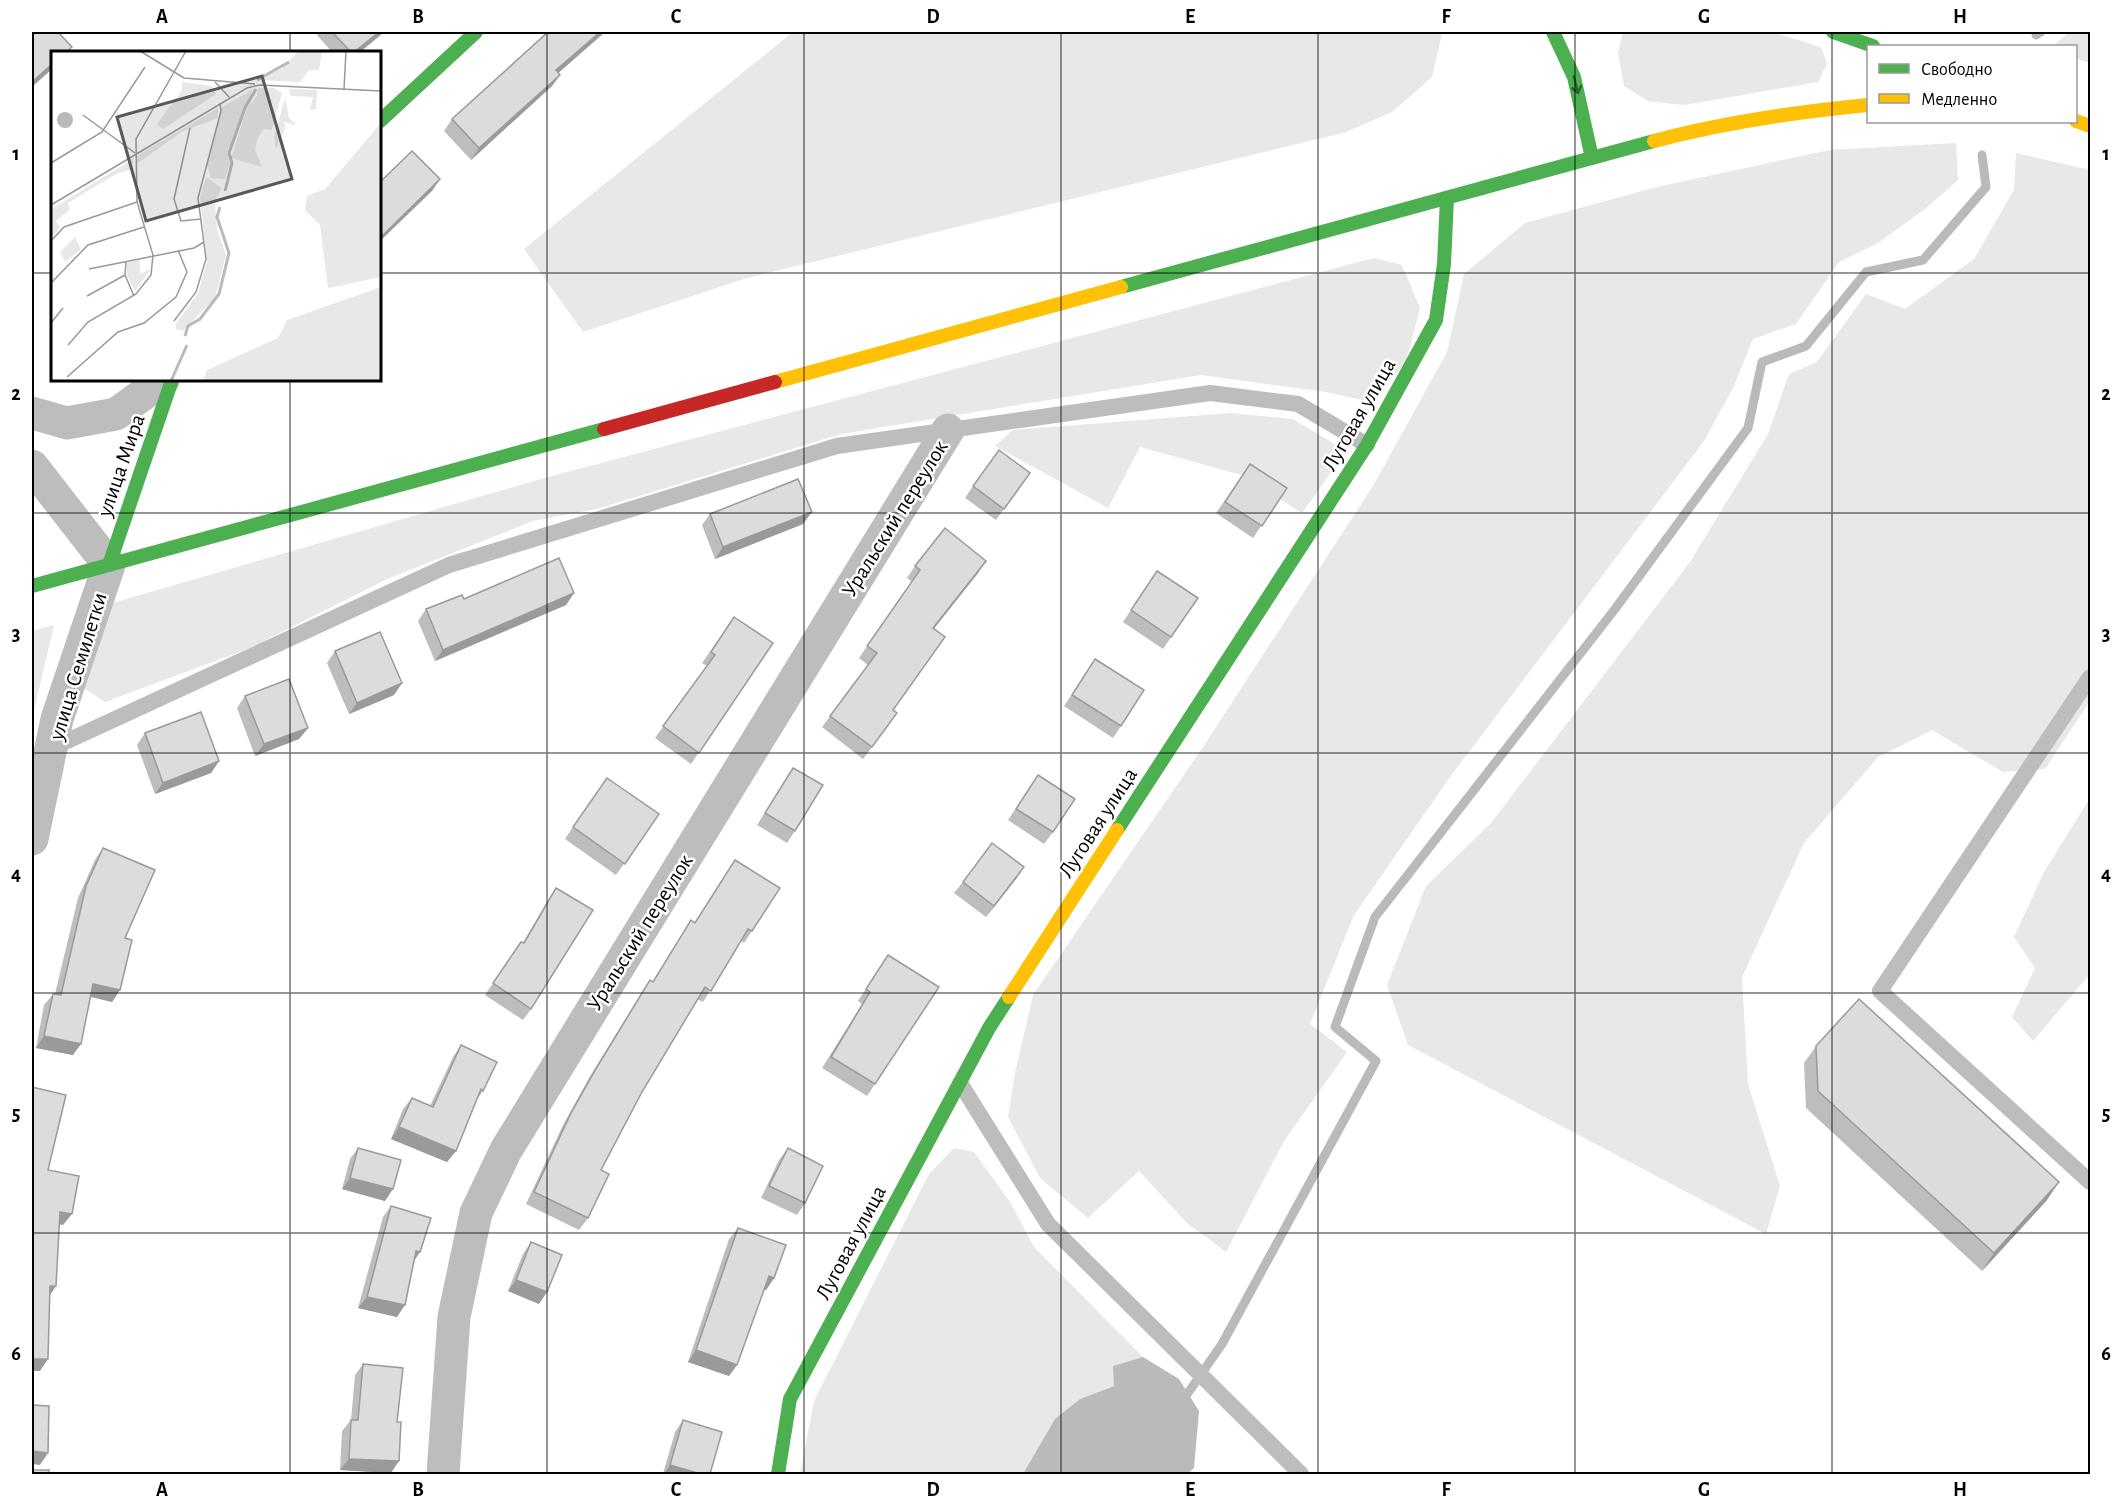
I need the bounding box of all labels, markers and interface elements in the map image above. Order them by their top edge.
text: A [156,7,168,27]
text: B [412,7,424,27]
text: C [671,7,682,27]
text: D [926,7,940,27]
text: E [1185,7,1195,27]
text: F [1441,7,1451,27]
text: G [1698,7,1710,27]
text: H [1953,7,1967,27]
legend [1867,45,2077,123]
inset map [51,51,381,381]
text: Свободно [1921,60,1993,79]
one-way arrow [1570,75,1582,94]
text: Медленно [1921,91,1997,109]
text: 1 [12,144,20,164]
text: 1 [2102,144,2110,164]
street label: Луговая улица [1318,355,1400,474]
text: 2 [11,384,21,404]
text: 2 [2101,384,2111,404]
street label: улица Мира [93,411,149,520]
street label: Уральский переулок [838,436,952,601]
street label: улица Семилетки [45,590,111,744]
text: 3 [12,624,20,644]
text: 3 [2102,624,2110,644]
street label: Луговая улица [1054,764,1141,881]
street label: Уральский переулок [583,850,697,1015]
text: 4 [11,864,21,884]
text: 4 [2101,864,2111,884]
text: 5 [12,1104,20,1124]
text: 5 [2102,1104,2110,1124]
street label: Луговая улица [812,1182,890,1303]
text: 6 [11,1344,21,1364]
text: 6 [2101,1344,2111,1364]
text: A [156,1480,168,1500]
text: B [412,1480,424,1500]
text: C [671,1480,682,1500]
text: D [926,1480,940,1500]
text: E [1185,1480,1195,1500]
text: F [1441,1480,1451,1500]
text: G [1698,1480,1710,1500]
text: H [1953,1480,1967,1500]

